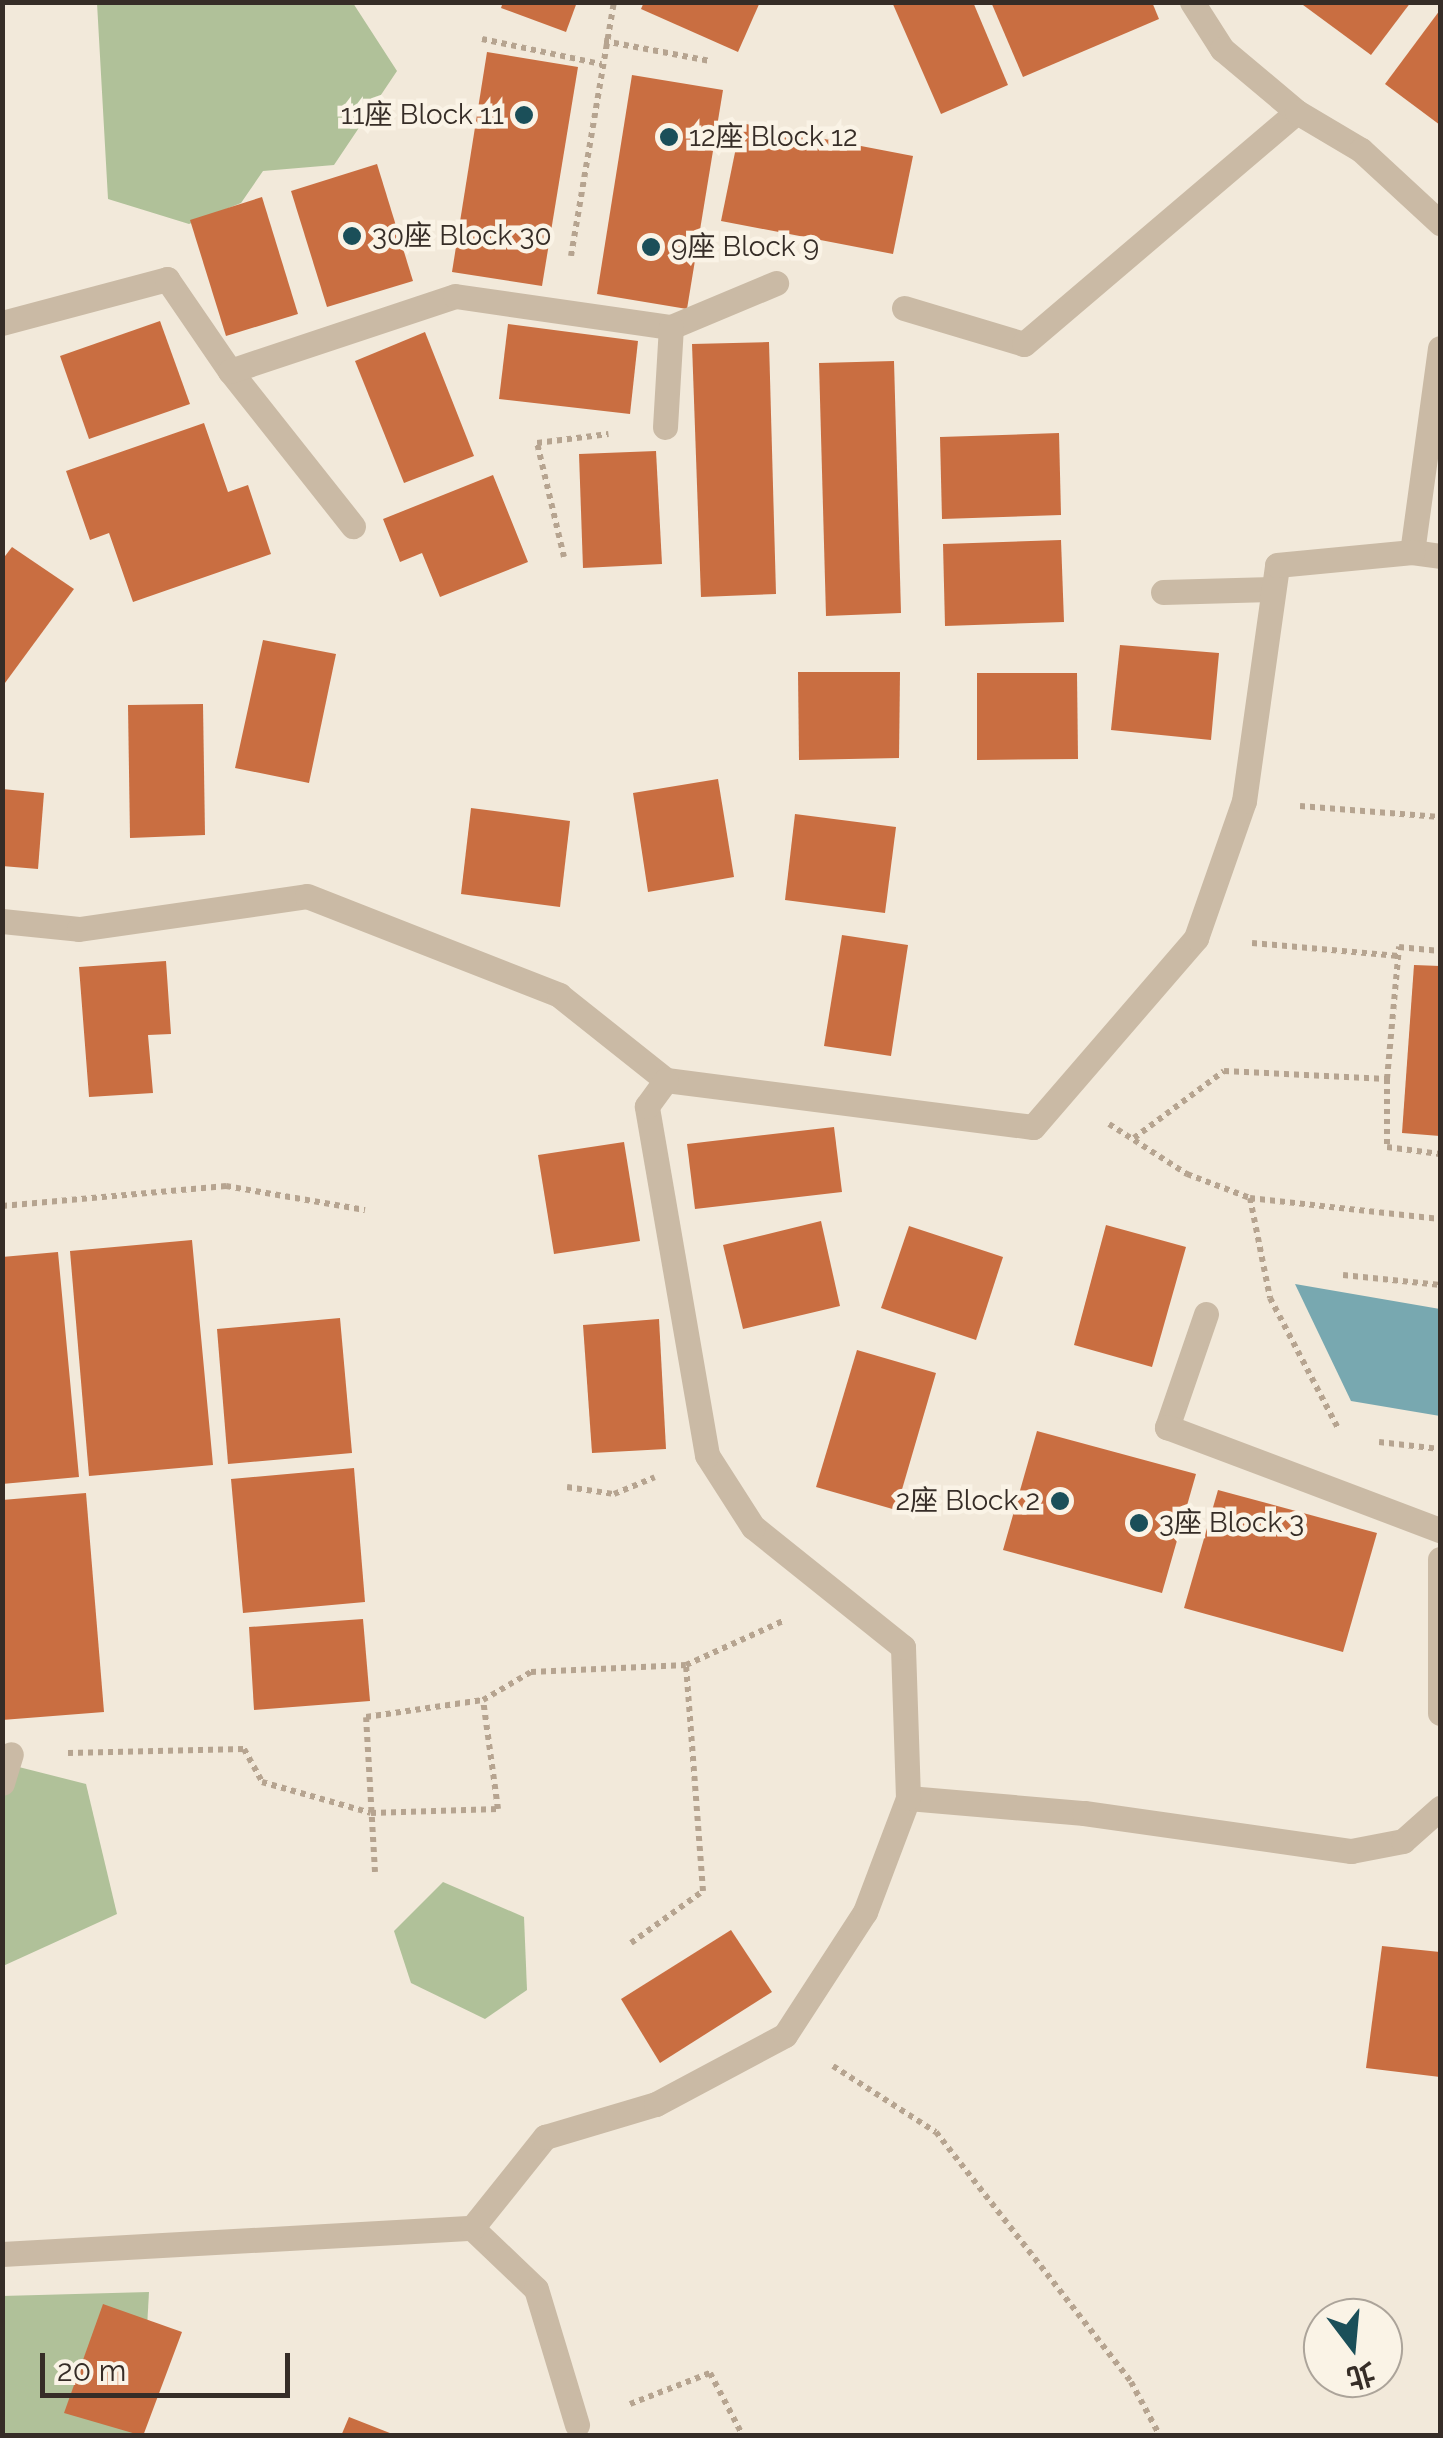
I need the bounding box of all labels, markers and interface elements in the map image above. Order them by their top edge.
place label: 11座 Block 11 [341,98,504,132]
marker: 11座 Block 11 [513,104,535,126]
place label: 12座 Block 12 [689,120,858,154]
marker: 12座 Block 12 [658,126,680,148]
place label: 30座 Block 30 [372,219,552,253]
marker: 30座 Block 30 [341,225,363,247]
place label: 9座 Block 9 [671,230,819,264]
marker: 9座 Block 9 [640,236,662,258]
place label: 2座 Block 2 [895,1484,1040,1518]
marker: 2座 Block 2 [1049,1490,1071,1512]
place label: 3座 Block 3 [1159,1506,1304,1540]
marker: 3座 Block 3 [1128,1512,1150,1534]
north arrow [1303,2298,1403,2398]
scale bar [45,2333,295,2395]
text: 20 m [57,2353,126,2388]
text: 北 [1343,2356,1379,2395]

